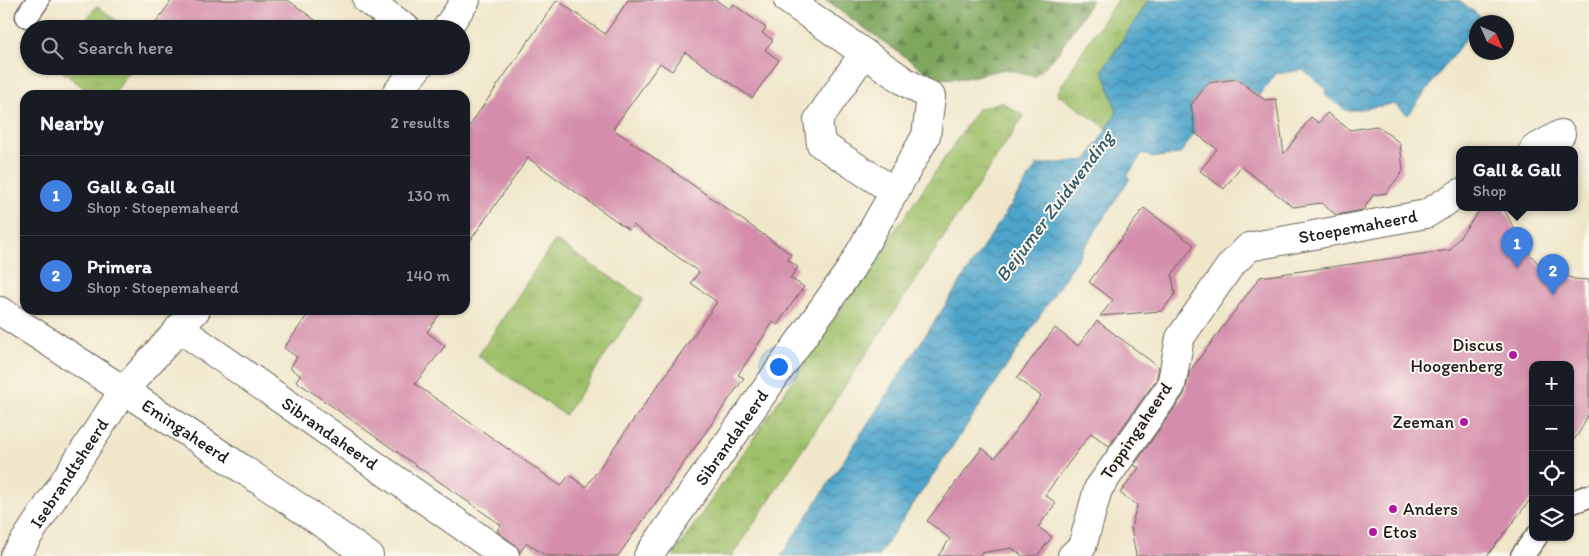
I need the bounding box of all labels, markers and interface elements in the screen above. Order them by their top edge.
north arrow [1469,15,1514,60]
search box [20,20,470,75]
icon: search [38,34,66,62]
text: Search here [78,36,173,59]
text: Nearby [40,110,104,135]
text: 2 results [390,113,450,132]
water label: Beijumer Zuidwending [990,125,1120,286]
popup [1456,146,1578,211]
text: Gall & Gall [1473,158,1561,181]
text: Gall & Gall [87,175,175,198]
text: Shop [1473,181,1507,200]
text: 1 [52,186,60,205]
text: 130 m [407,186,450,205]
text: Shop · Stoepemaheerd [87,198,239,217]
street label: Stoepemaheerd [1297,205,1419,249]
pin: 1 [1501,227,1533,268]
pin: 2 [1537,254,1569,295]
text: Primera [87,255,152,278]
text: 2 [52,266,60,285]
text: 140 m [406,266,450,285]
text: Shop · Stoepemaheerd [87,278,239,297]
place label: Discus Hoogenberg [1410,334,1504,377]
marker: Discus Hoogenberg [1507,349,1519,361]
your location [766,354,792,380]
map controls [1529,361,1574,541]
button: + [1529,361,1574,406]
street label: Toppingaheerd [1095,378,1177,484]
street label: Sibrandaheerd [690,385,773,490]
street label: Sibrandaheerd [277,392,382,475]
street label: Emingaheerd [137,394,234,468]
button: − [1529,406,1574,451]
place label: Zeeman [1393,411,1454,433]
street label: Isebrandtsheerd [25,414,113,532]
marker: Zeeman [1458,416,1470,428]
button: locate [1529,451,1574,496]
button: layers [1529,496,1574,541]
place label: Anders [1403,498,1458,520]
marker: Anders [1387,503,1399,515]
place label: Etos [1383,521,1417,543]
marker: Etos [1367,526,1379,538]

